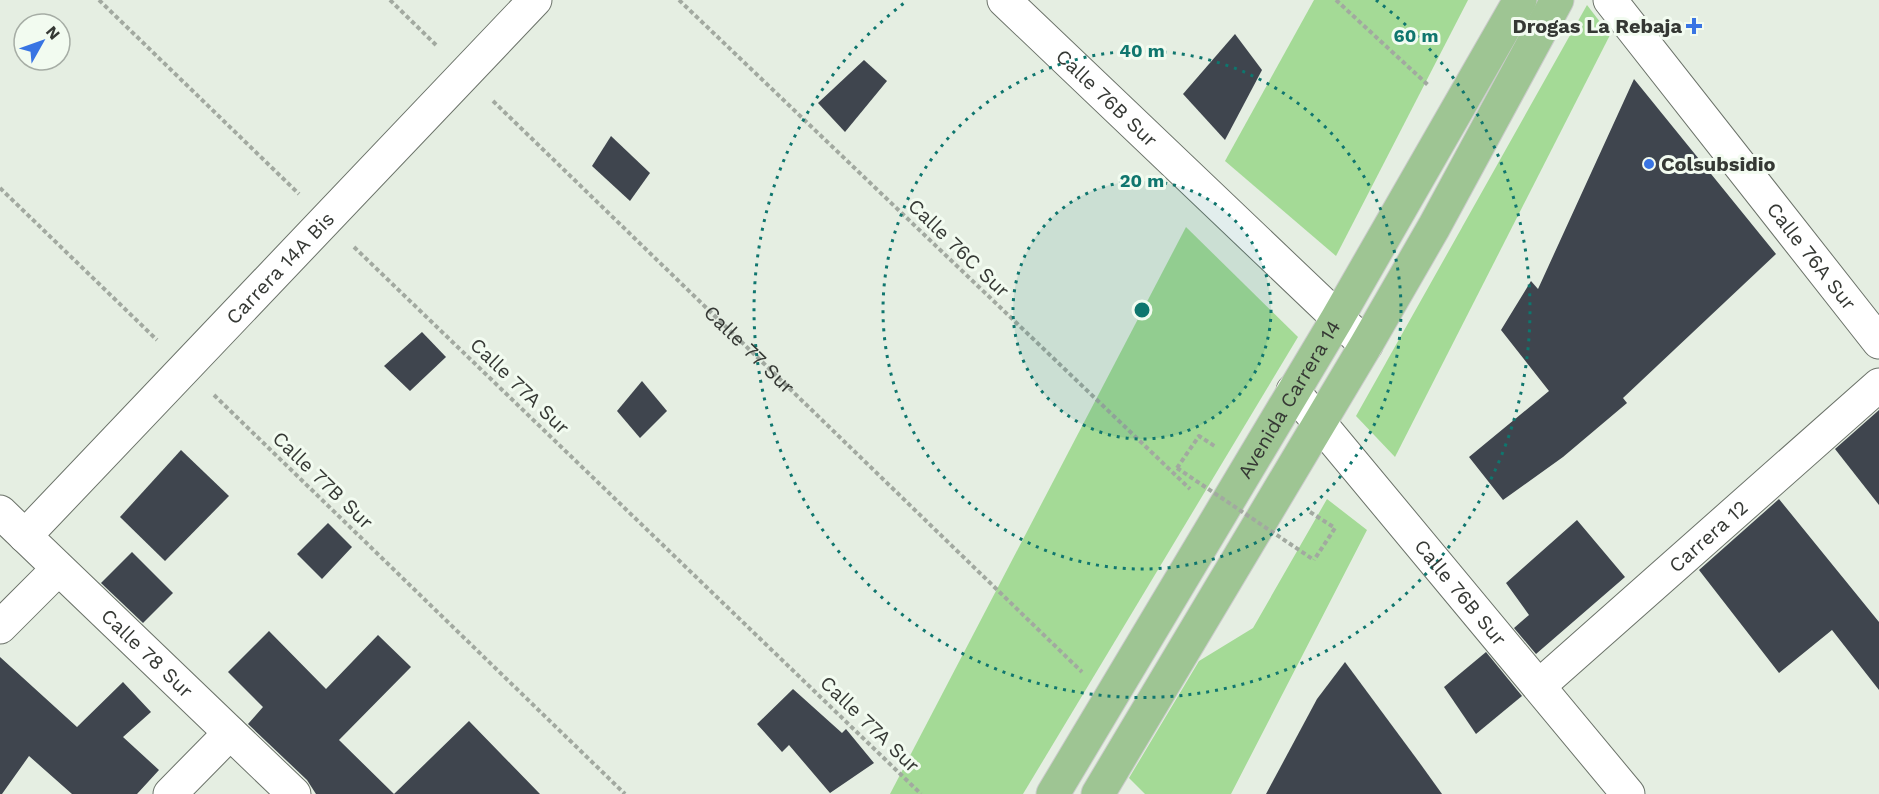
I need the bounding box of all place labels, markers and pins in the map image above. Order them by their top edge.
place label: Drogas La Rebaja [1512,14,1682,38]
marker: Drogas La Rebaja [1687,19,1701,33]
place label: Colsubsidio [1661,152,1776,176]
marker: Colsubsidio [1642,157,1656,171]
centre of rings [1132,300,1152,320]

